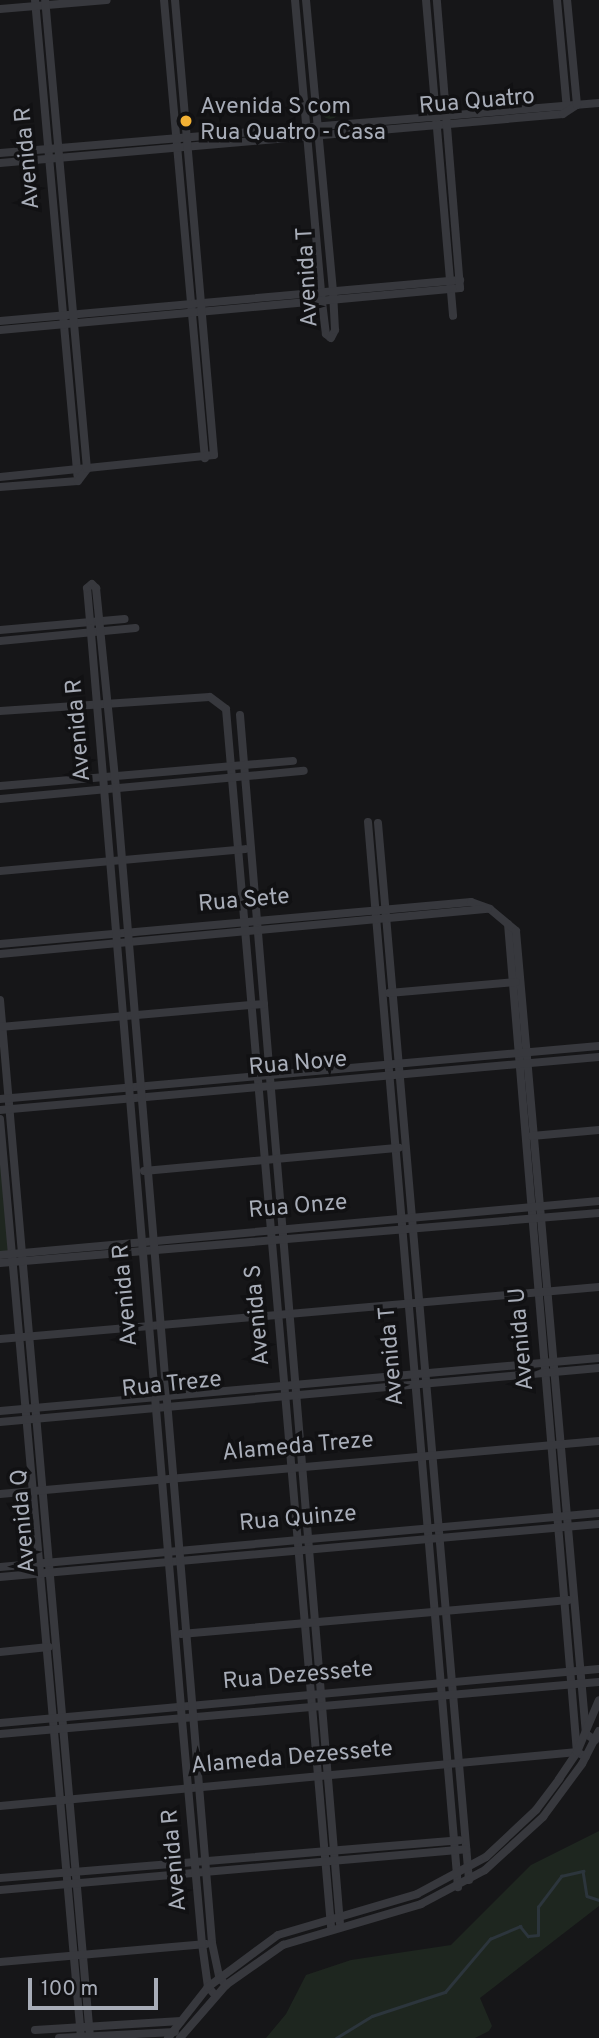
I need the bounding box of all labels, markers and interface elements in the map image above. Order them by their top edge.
street label: Rua Quatro [418,84,536,122]
place label: Avenida S com Rua Quatro - Casa [200,94,386,148]
street label: Avenida R [11,105,47,211]
marker: Avenida S com Rua Quatro - Casa [178,113,194,129]
street label: Avenida T [293,226,325,328]
street label: Avenida R [62,677,98,783]
street label: Rua Sete [197,884,291,920]
street label: Rua Nove [248,1047,348,1083]
street label: Rua Onze [247,1190,349,1226]
street label: Avenida R [109,1242,145,1348]
street label: Avenida S [241,1263,277,1367]
street label: Avenida U [505,1286,541,1392]
street label: Avenida T [375,1304,411,1408]
street label: Rua Treze [120,1367,224,1405]
street label: Alameda Treze [221,1428,375,1468]
street label: Avenida Q [7,1468,43,1574]
street label: Rua Quinze [238,1501,358,1539]
street label: Rua Dezessete [222,1657,374,1697]
street label: Alameda Dezessete [190,1736,394,1782]
street label: Avenida R [158,1807,194,1913]
scale bar [32,1965,161,2009]
text: 100 m [41,1976,98,2003]

